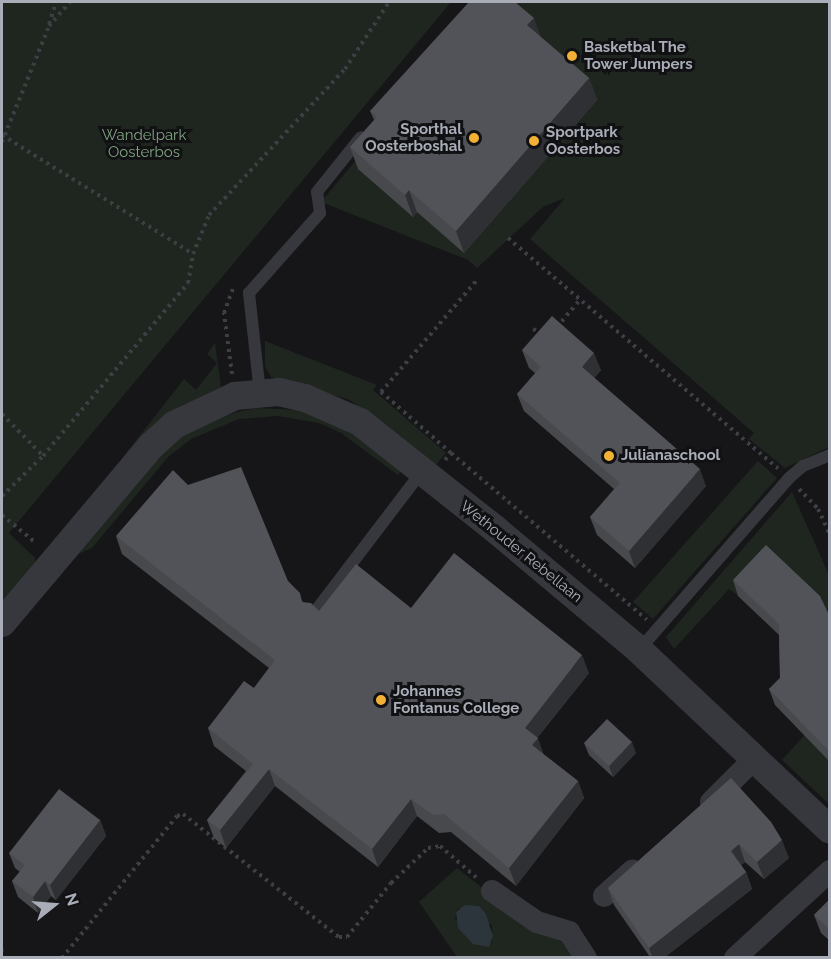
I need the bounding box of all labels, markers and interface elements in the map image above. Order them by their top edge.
place label: Basketbal The Tower Jumpers [584,38,694,73]
marker: Basketbal The Tower Jumpers [565,49,579,63]
place label: Sporthal Oosterboshal [365,120,462,155]
place label: Sportpark Oosterbos [546,123,620,158]
park label: Wandelpark Oosterbos [102,126,186,161]
marker: Sporthal Oosterboshal [467,131,481,145]
marker: Sportpark Oosterbos [527,134,541,148]
place label: Julianaschool [621,447,720,465]
marker: Julianaschool [602,449,616,463]
street label: Wethouder Rebellaan [456,497,586,607]
place label: Johannes Fontanus College [393,682,519,717]
marker: Johannes Fontanus College [374,693,388,707]
north arrow [24,875,84,935]
text: N [61,891,83,908]

